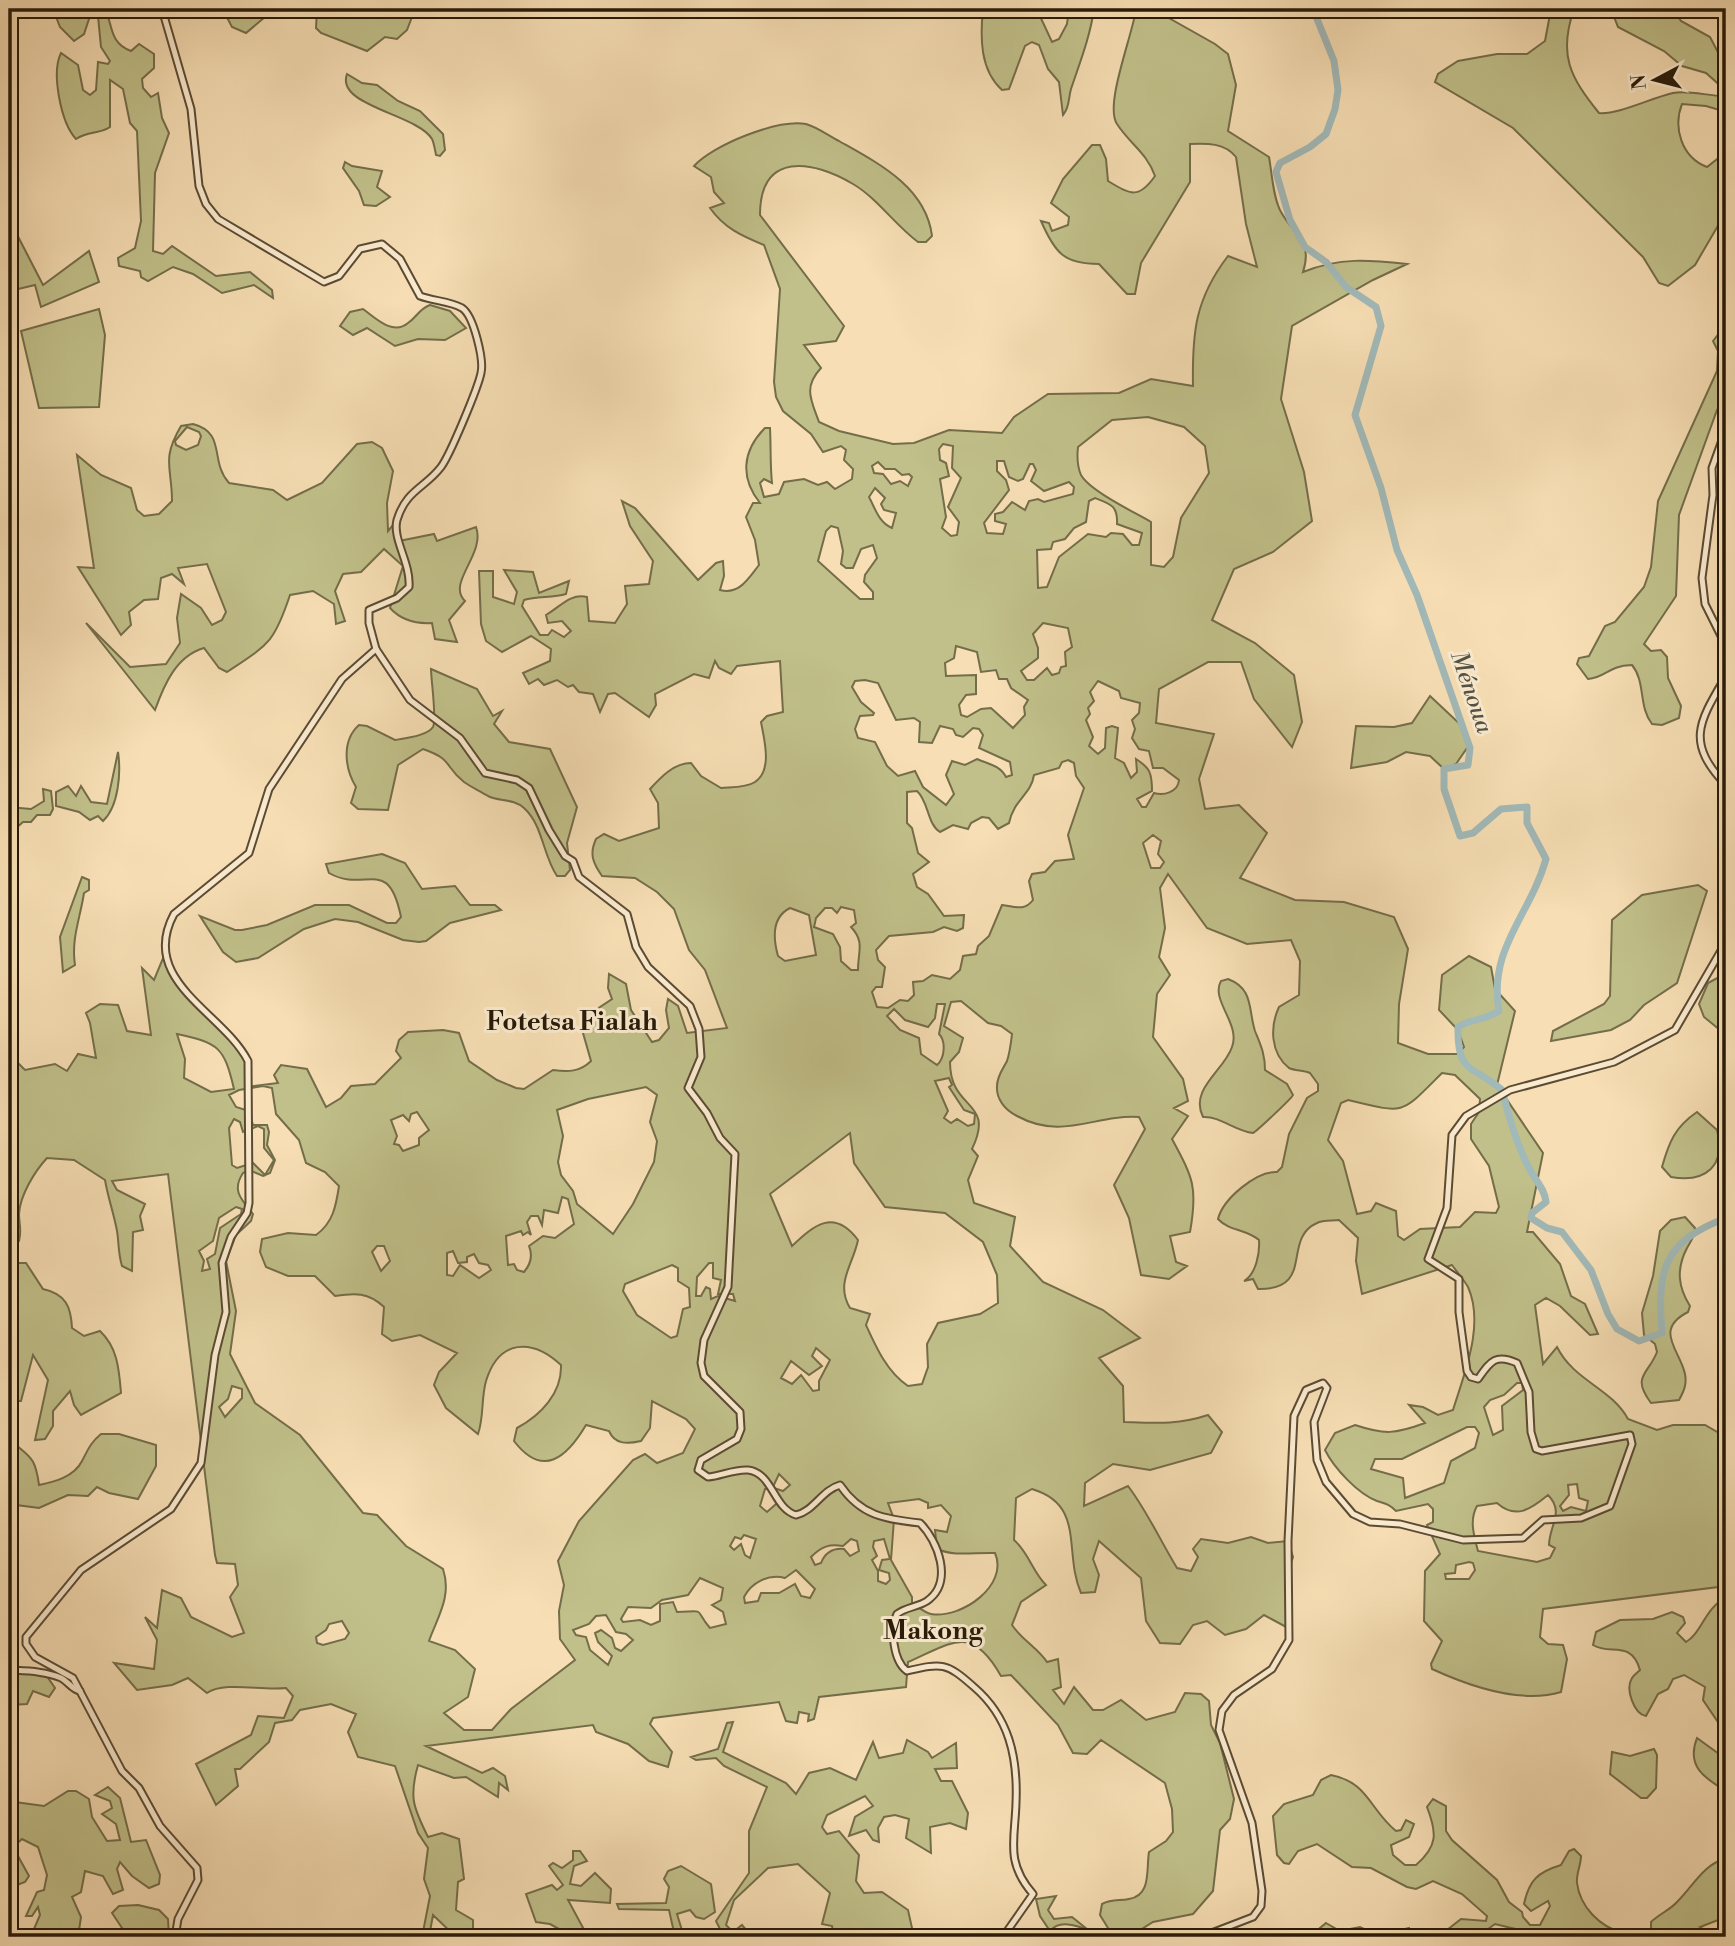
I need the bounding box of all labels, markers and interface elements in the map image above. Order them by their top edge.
north arrow [1620,46,1690,116]
text: N [1626,73,1652,91]
water label: Ménoua [1443,647,1499,738]
district label: Fotetsa Fialah [486,1006,658,1038]
district label: Makong [883,1615,984,1647]

